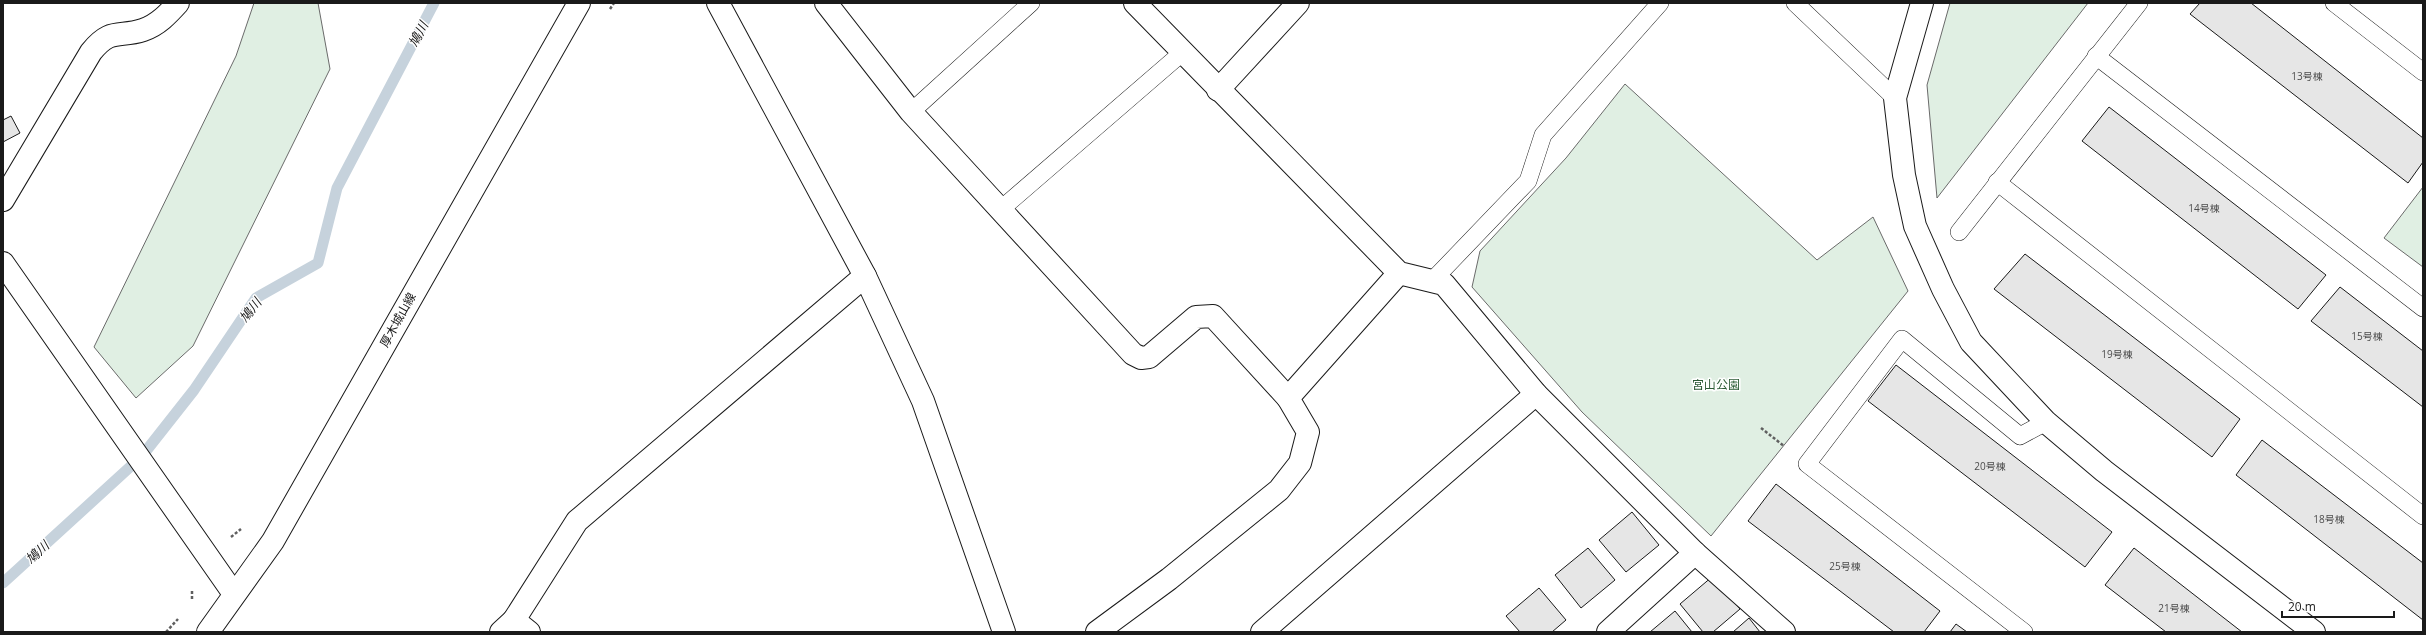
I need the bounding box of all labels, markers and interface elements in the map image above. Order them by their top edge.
water label: 鳩川 [404,17,433,50]
house number: 13号棟 [2291,69,2323,83]
house number: 14号棟 [2188,201,2220,215]
street label: 厚木城山線 [376,289,420,350]
water label: 鳩川 [235,293,266,326]
house number: 15号棟 [2351,329,2383,343]
house number: 19号棟 [2101,347,2133,361]
park label: 宮山公園 [1692,376,1740,393]
house number: 20号棟 [1974,459,2006,473]
house number: 18号棟 [2313,512,2345,526]
water label: 鳩川 [21,535,54,567]
house number: 25号棟 [1829,559,1861,573]
scale bar [2282,593,2394,619]
text: 20 m [2288,598,2316,615]
house number: 21号棟 [2158,601,2190,615]

